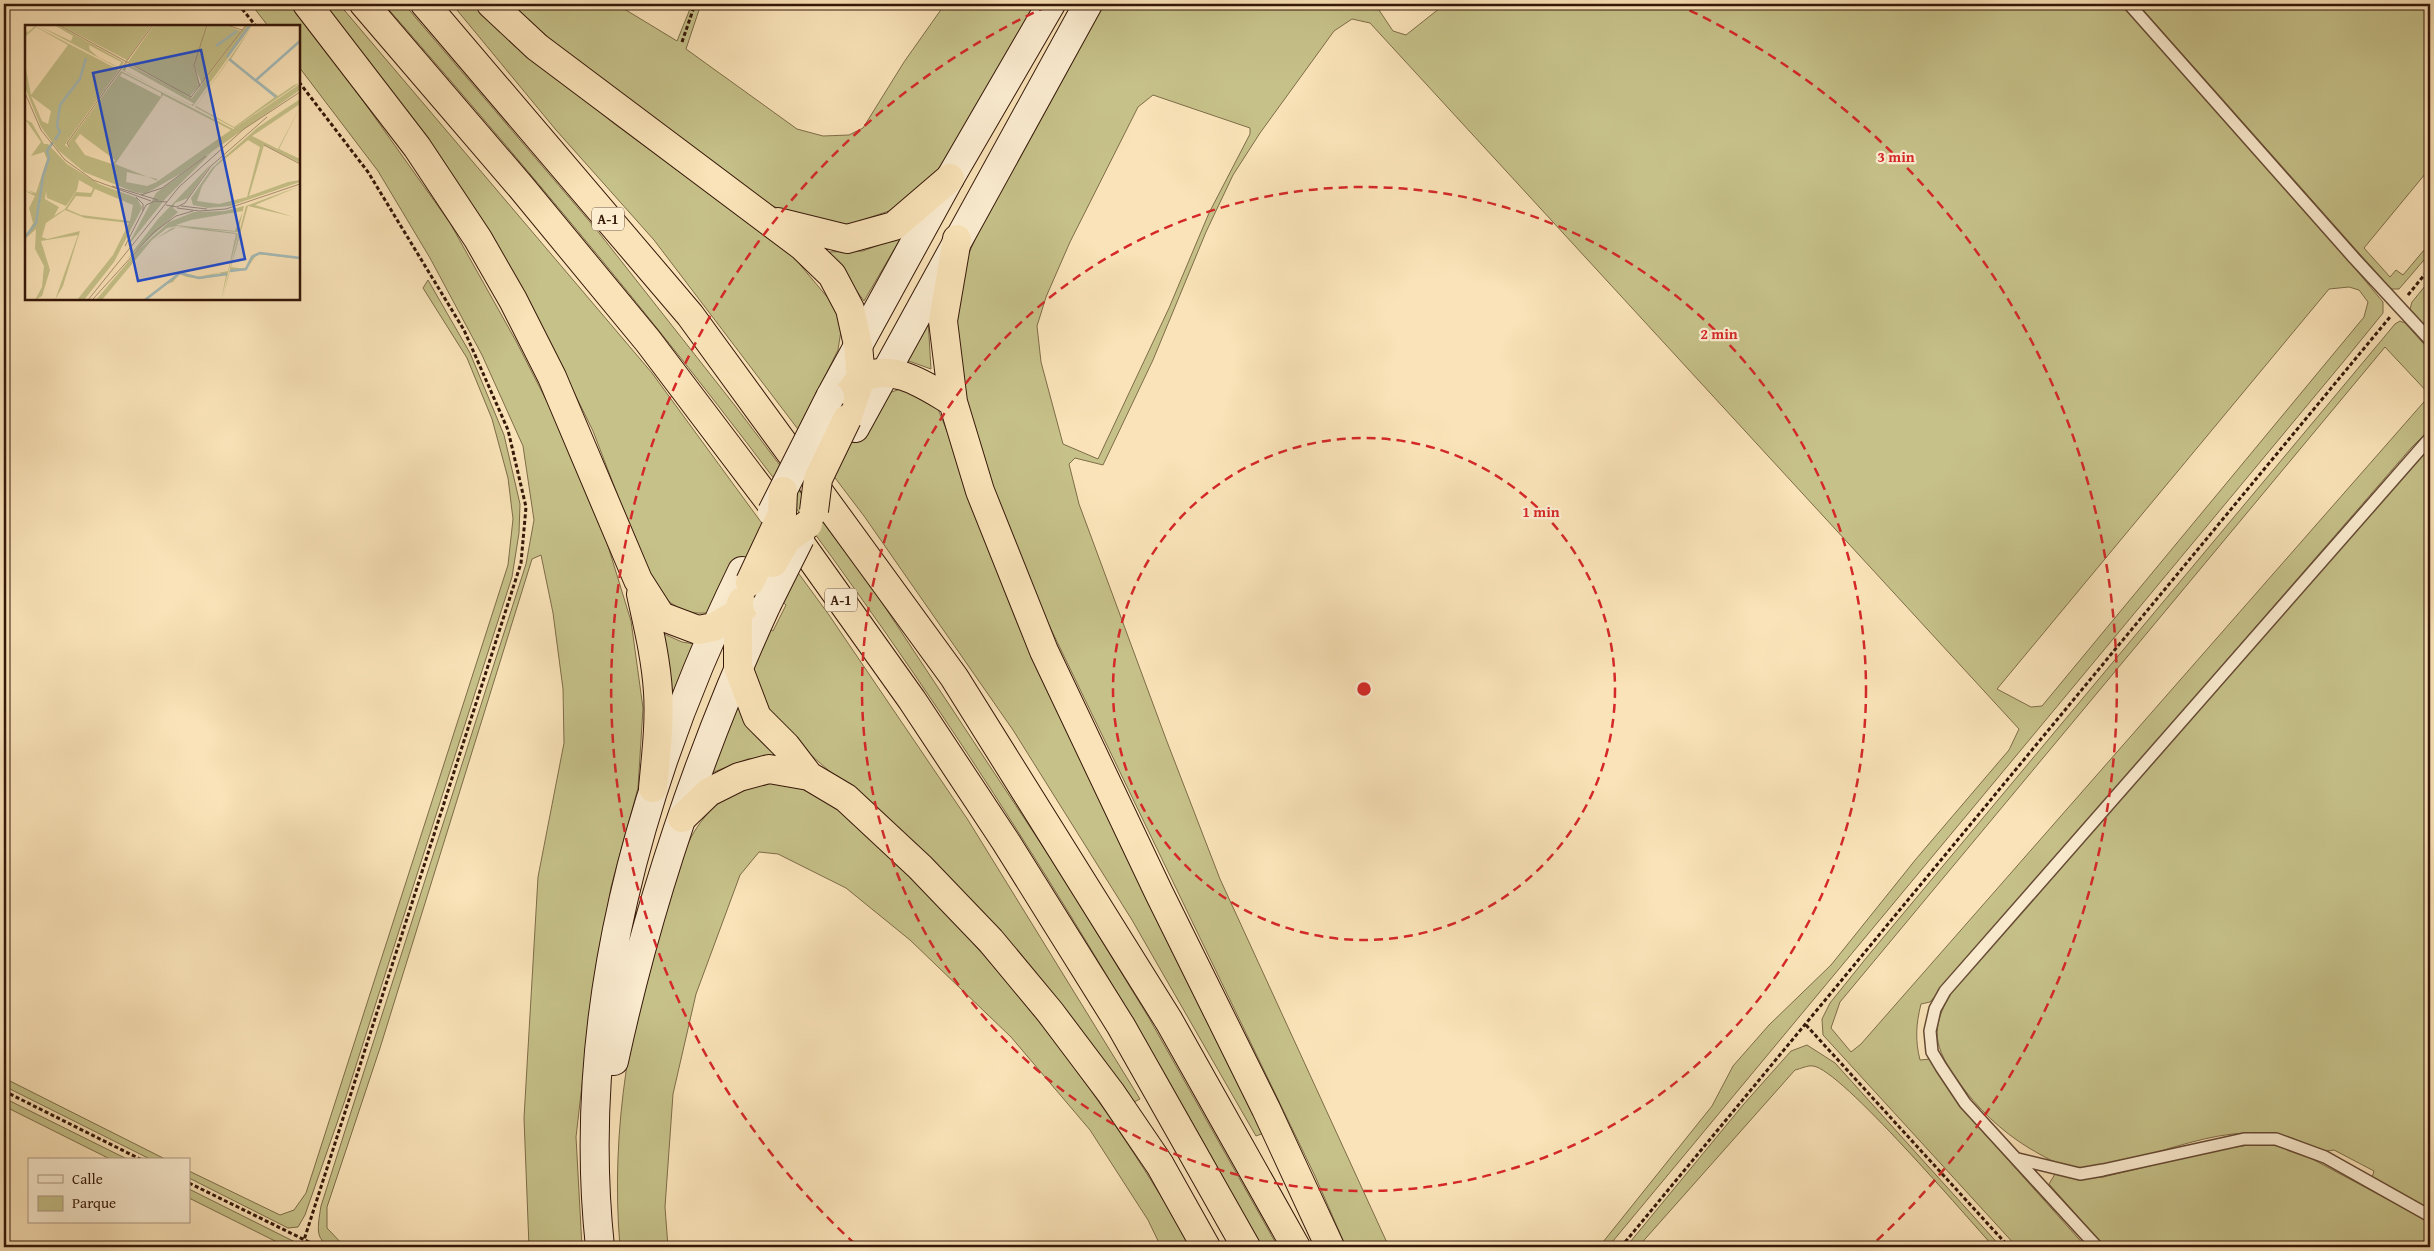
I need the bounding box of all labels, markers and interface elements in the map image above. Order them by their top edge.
inset map [25,25,300,300]
text: 3 min [1877,146,1915,167]
road number: A-1 [592,208,624,230]
text: 2 min [1700,323,1738,344]
text: 1 min [1522,501,1560,522]
road number: A-1 [825,588,857,612]
centre of rings [1355,680,1373,698]
legend [28,1158,190,1224]
text: Calle [72,1168,103,1189]
text: Parque [72,1192,116,1213]

